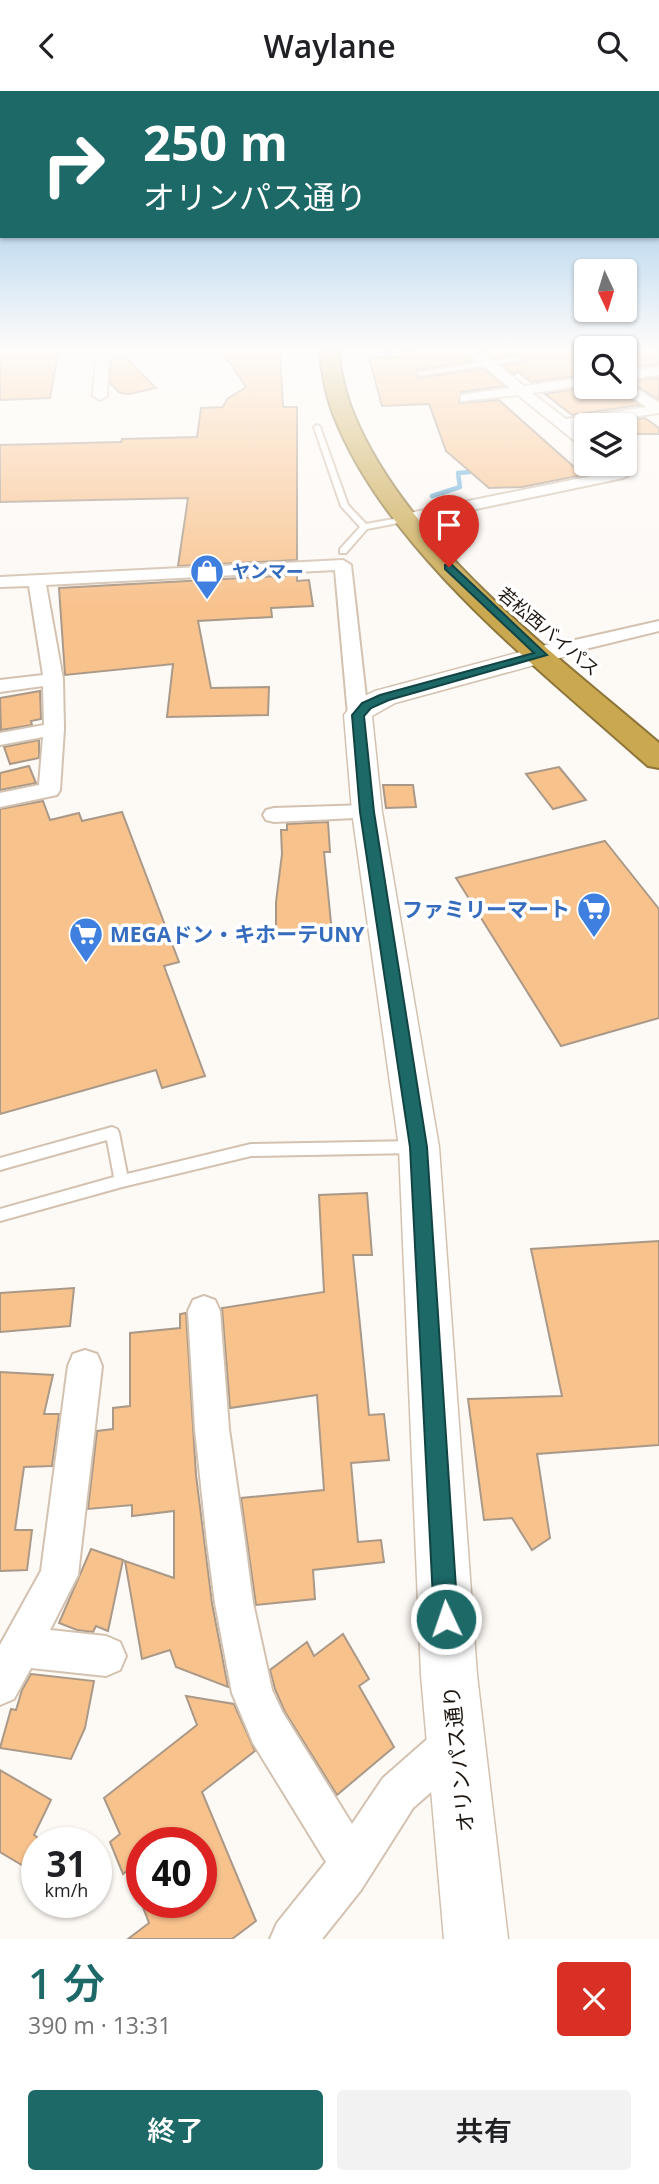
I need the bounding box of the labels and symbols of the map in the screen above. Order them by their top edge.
north arrow [574,259,637,322]
pin [419,495,479,567]
shop icon: ヤンマー [188,552,226,601]
place label: ヤンマー [232,559,304,583]
street label: 若松西バイパス [493,581,605,681]
supermarket icon: ファミリーマート [575,890,613,939]
place label: ファミリーマート [402,895,570,923]
supermarket icon: MEGAドン・キホーテUNY [67,915,105,964]
place label: MEGAドン・キホーテUNY [110,920,365,948]
position arrow [409,1582,483,1656]
street label: オリンパス通り [436,1684,480,1834]
speed limit sign: 40 [126,1827,217,1918]

